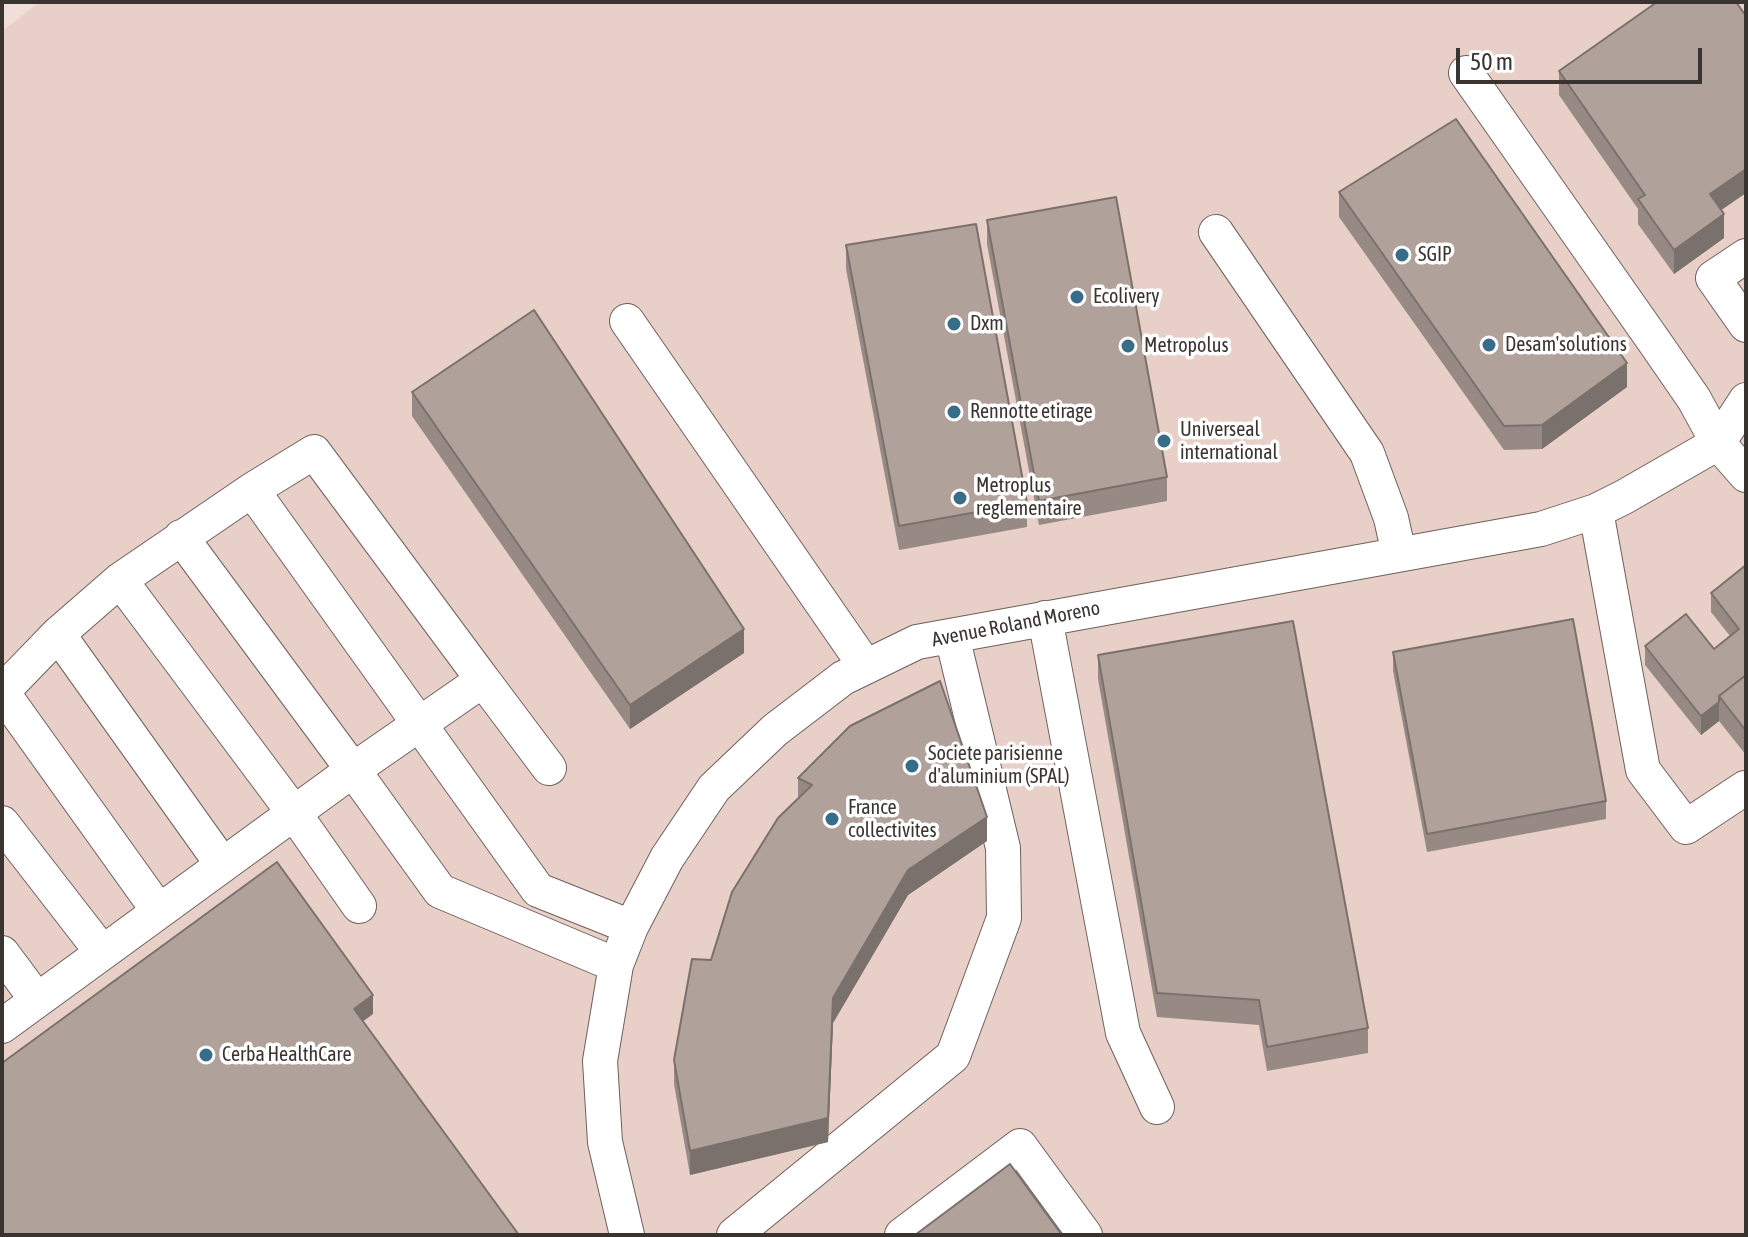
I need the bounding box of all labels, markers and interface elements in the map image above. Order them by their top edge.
scale bar [1460,32,1706,82]
text: 50 m [1470,48,1513,75]
place label: SGIP [1418,243,1452,267]
marker: SGIP [1393,246,1411,264]
place label: Ecolivery [1093,285,1159,309]
marker: Ecolivery [1068,288,1086,306]
place label: Dxm [970,312,1004,336]
marker: Dxm [945,315,963,333]
place label: Desam'solutions [1505,333,1627,357]
place label: Metropolus [1144,334,1228,358]
marker: Desam'solutions [1480,336,1498,354]
marker: Metropolus [1119,337,1137,355]
place label: Rennotte etirage [970,400,1093,424]
marker: Rennotte etirage [945,403,963,421]
place label: Universeal international [1180,418,1278,465]
marker: Universeal international [1155,432,1173,450]
place label: Metroplus reglementaire [976,474,1082,521]
marker: Metroplus reglementaire [951,489,969,507]
street label: Avenue Roland Moreno [930,596,1102,652]
place label: Societe parisienne d'aluminium (SPAL) [928,742,1070,789]
marker: Societe parisienne d'aluminium (SPAL) [903,757,921,775]
place label: France collectivites [848,796,936,843]
marker: France collectivites [823,810,841,828]
place label: Cerba HealthCare [222,1043,352,1067]
marker: Cerba HealthCare [197,1046,215,1064]

